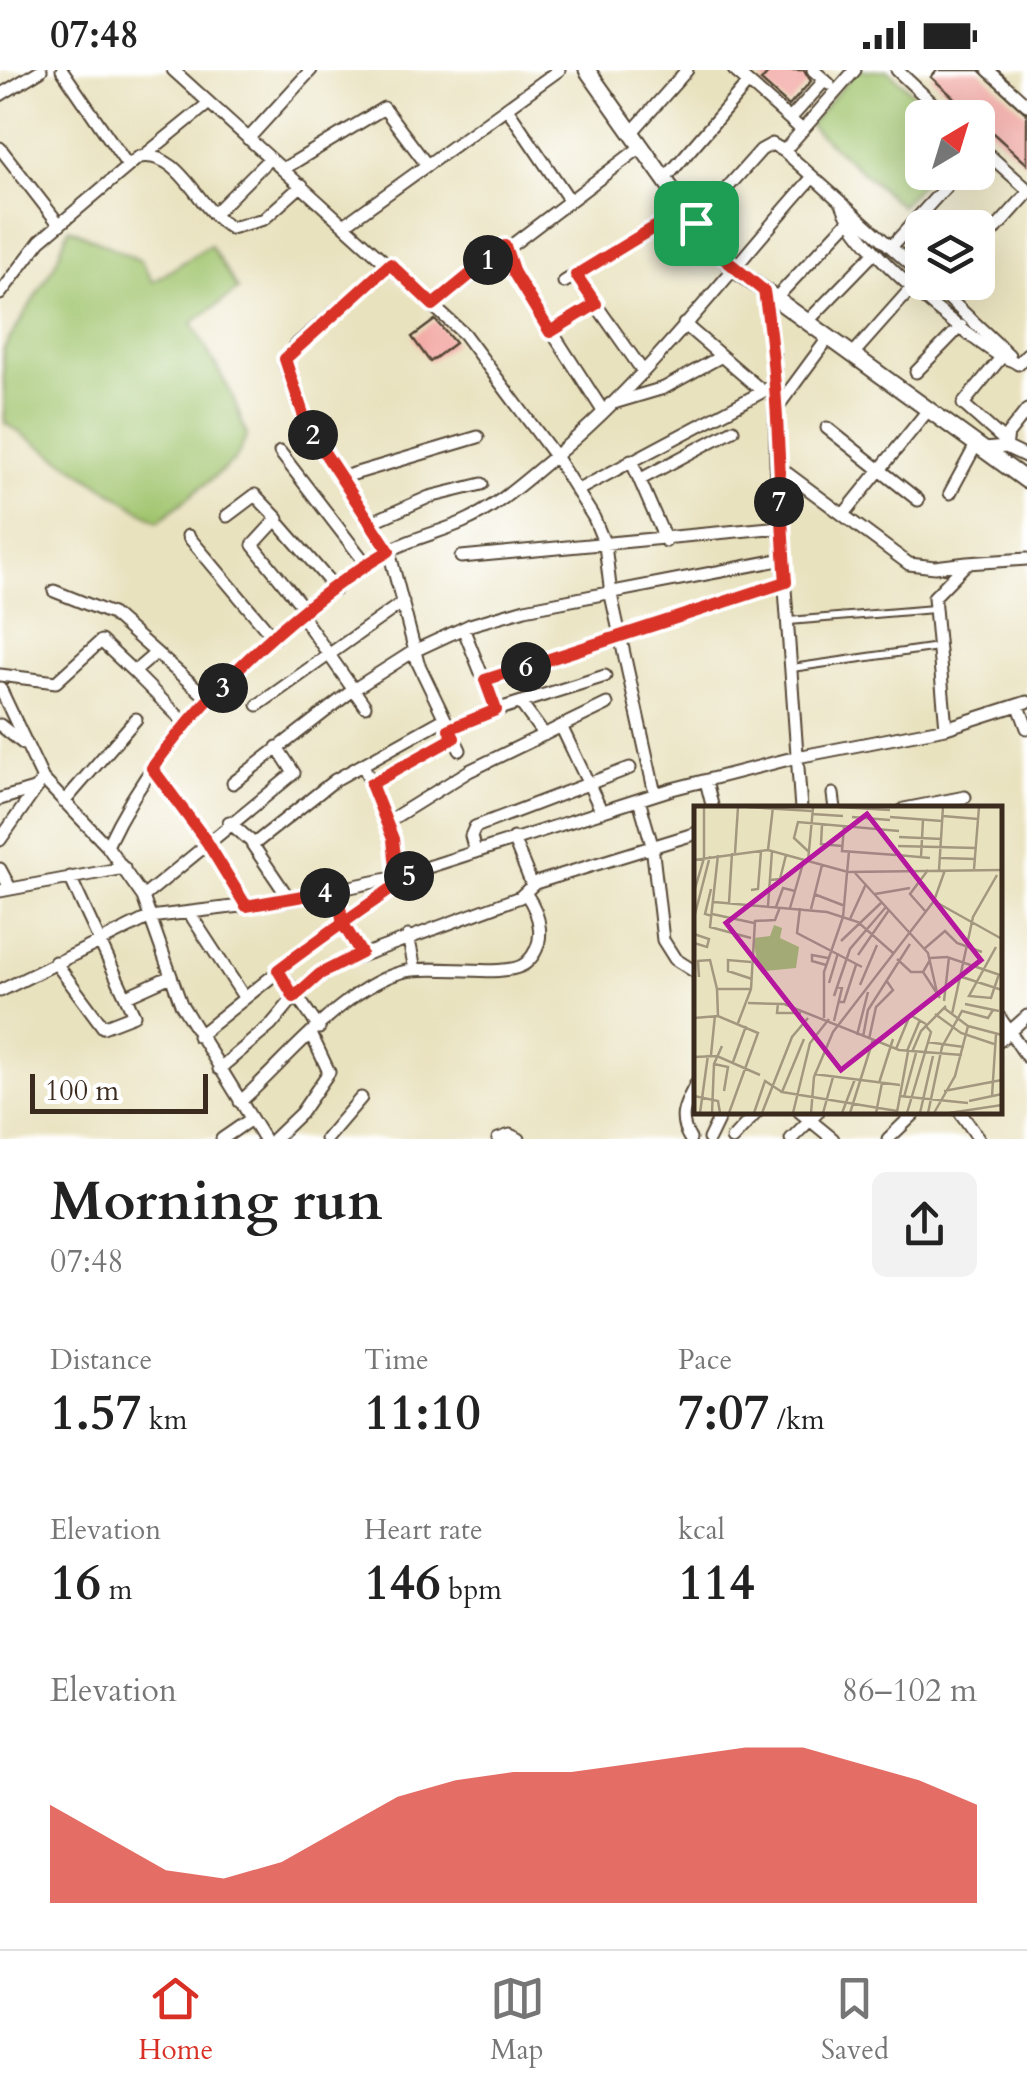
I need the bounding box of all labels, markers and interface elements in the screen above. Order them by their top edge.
text: 07:48 [50,9,139,61]
north arrow [905,100,995,190]
map controls [905,100,995,300]
pin [654,181,739,266]
icon: arrive [669,196,724,251]
button: layers [905,210,995,300]
pin: 1 [463,235,513,285]
text: 1 [481,241,495,279]
pin: 2 [288,410,338,460]
text: 2 [306,416,320,454]
pin: 7 [754,477,804,527]
text: 7 [772,483,786,521]
pin: 6 [501,642,551,692]
text: 6 [519,648,533,686]
pin: 3 [198,663,248,713]
text: 3 [216,669,230,707]
inset map [694,806,1002,1114]
pin: 5 [384,851,434,901]
text: 5 [402,857,416,895]
pin: 4 [300,868,350,918]
text: 4 [318,874,332,912]
scale bar [30,1069,208,1114]
text: 100 m [45,1072,119,1110]
text: Morning run [50,1165,383,1239]
button: share [872,1172,977,1277]
text: 07:48 [50,1240,124,1284]
text: Distance [50,1341,152,1379]
text: Time [364,1341,429,1379]
text: Pace [678,1341,732,1379]
text: 1.57 [50,1379,141,1447]
text: 11:10 [364,1379,481,1447]
text: 7:07 [678,1379,769,1447]
text: km [141,1401,188,1439]
text: /km [769,1401,825,1439]
text: Elevation [50,1511,161,1549]
text: Heart rate [364,1511,483,1549]
text: kcal [678,1511,725,1549]
text: 16 [50,1549,101,1617]
text: 146 [364,1549,441,1617]
text: 114 [678,1549,755,1617]
text: m [101,1571,132,1609]
text: bpm [441,1571,502,1609]
text: Elevation [50,1669,177,1713]
text: 86–102 m [842,1669,977,1713]
tab: Home [138,1971,213,2069]
tab: Map [490,1971,545,2069]
tab: Saved [821,1971,889,2069]

